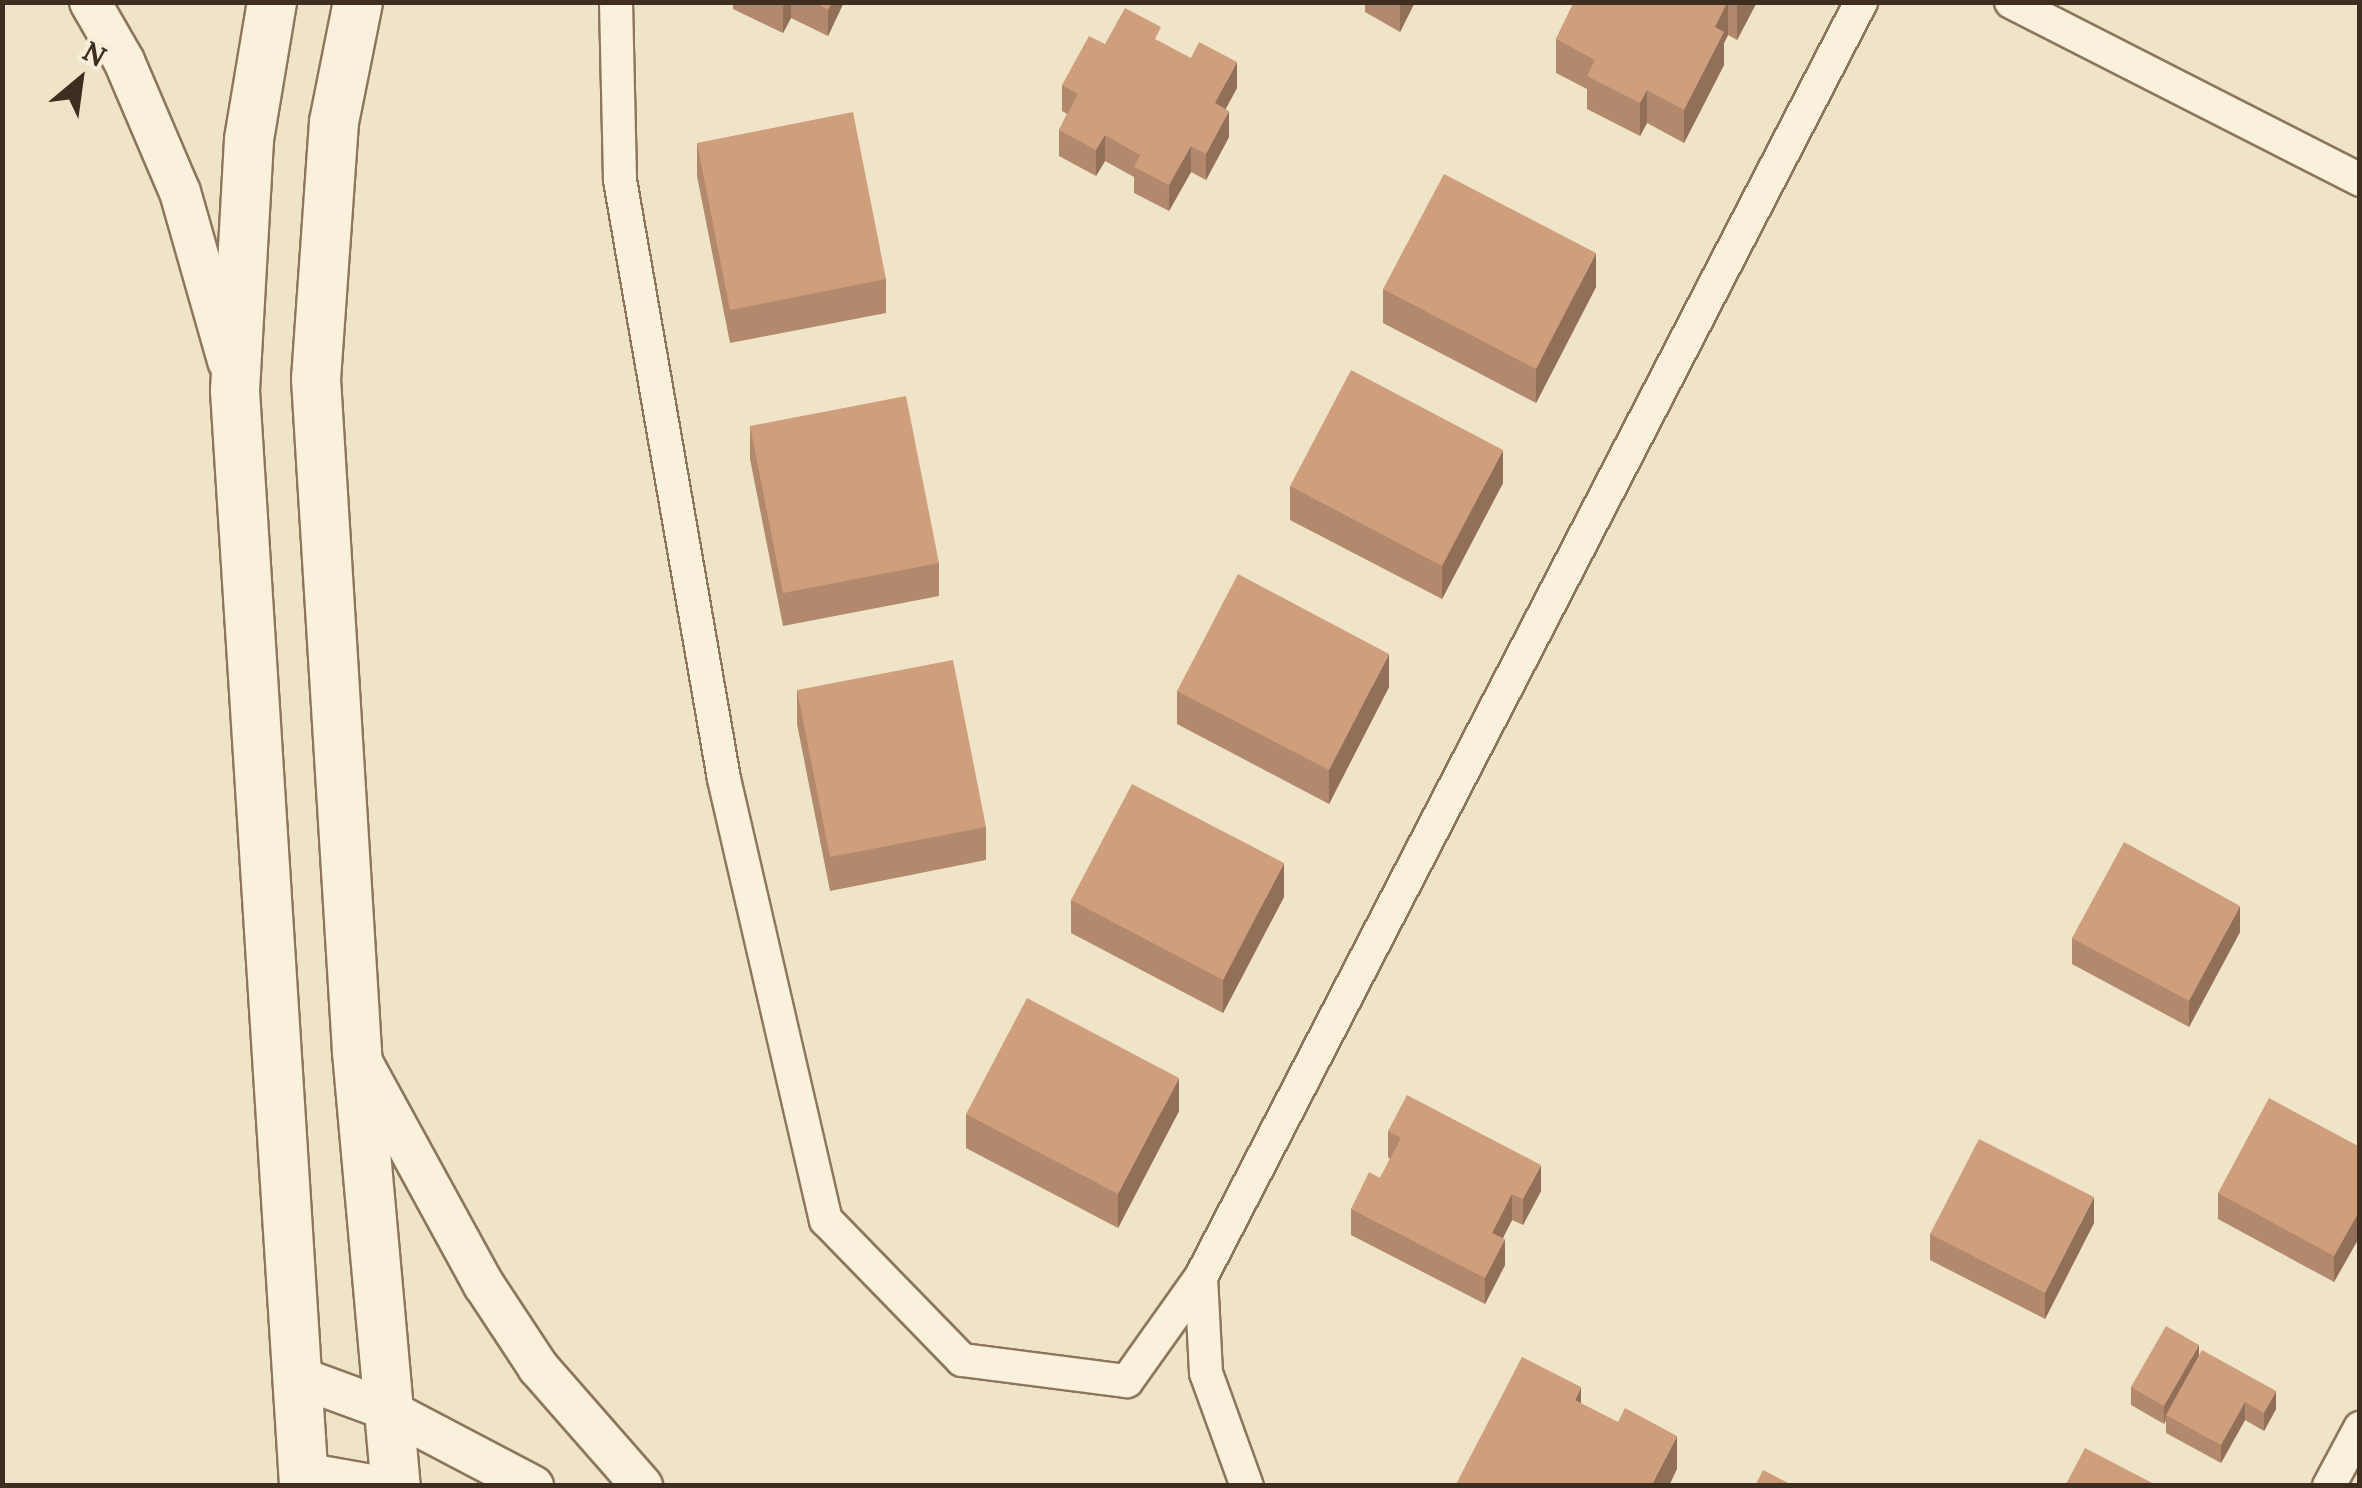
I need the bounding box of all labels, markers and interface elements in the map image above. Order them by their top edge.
north arrow [30,30,130,130]
text: N [76,33,113,75]

